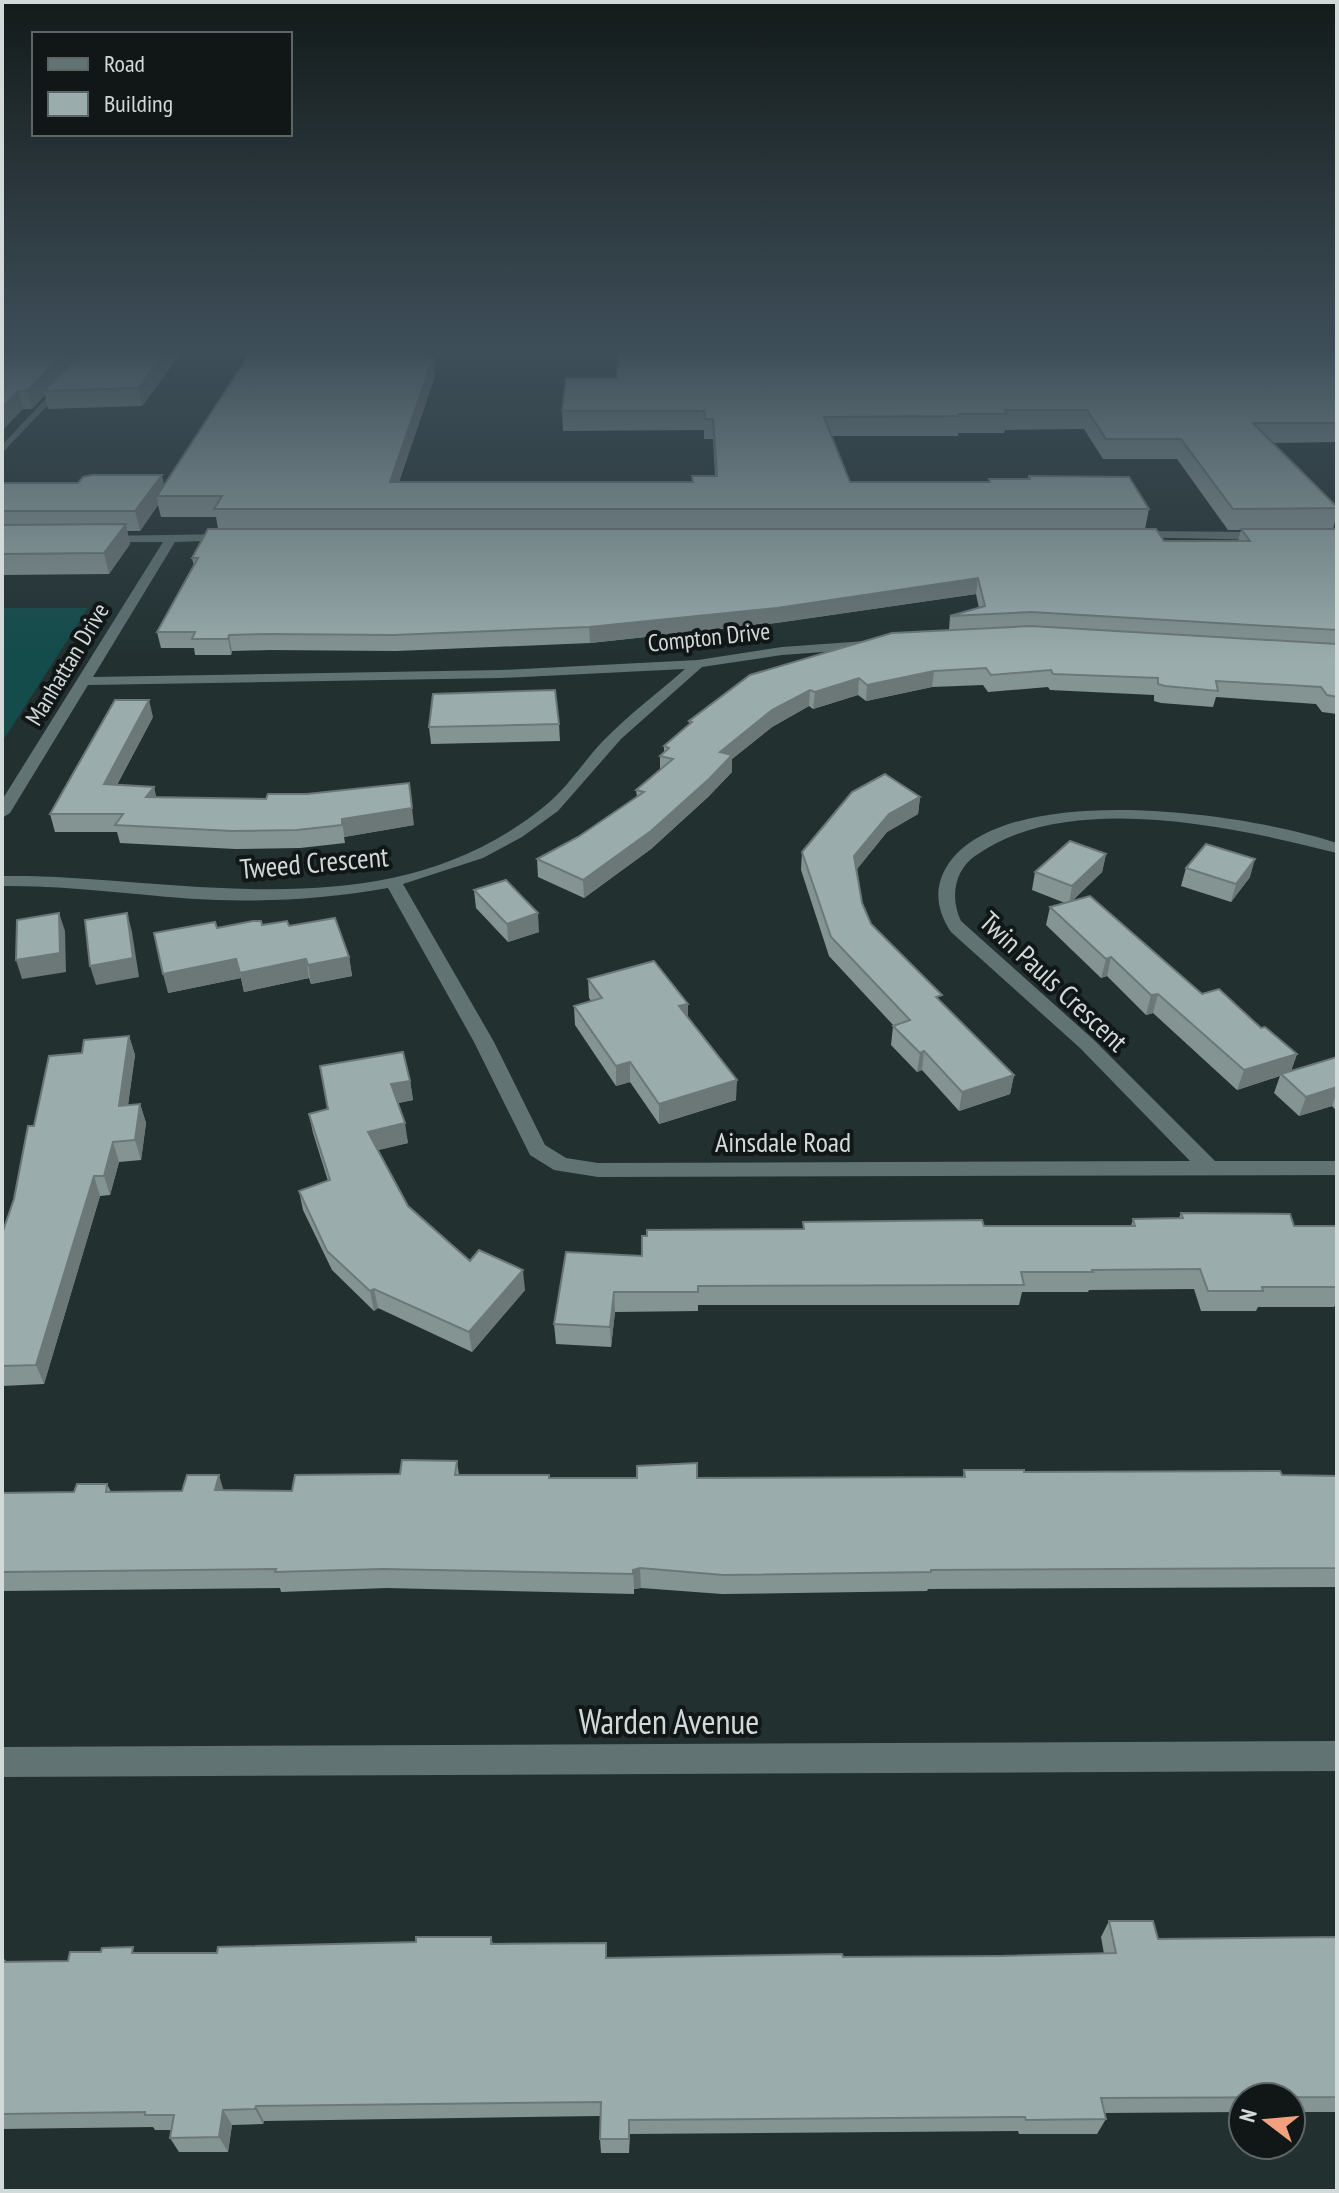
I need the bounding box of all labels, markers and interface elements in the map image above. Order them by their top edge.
legend [32,32,292,136]
text: Road [104,48,145,79]
text: Building [104,88,173,119]
street label: Manhattan Drive [18,597,116,731]
street label: Compton Drive [646,615,772,659]
street label: Tweed Crescent [238,837,390,887]
street label: Twin Pauls Crescent [972,903,1136,1059]
street label: Ainsdale Road [715,1123,851,1160]
street label: Warden Avenue [579,1699,759,1743]
north arrow [1227,2081,1307,2161]
text: N [1233,2106,1263,2125]

